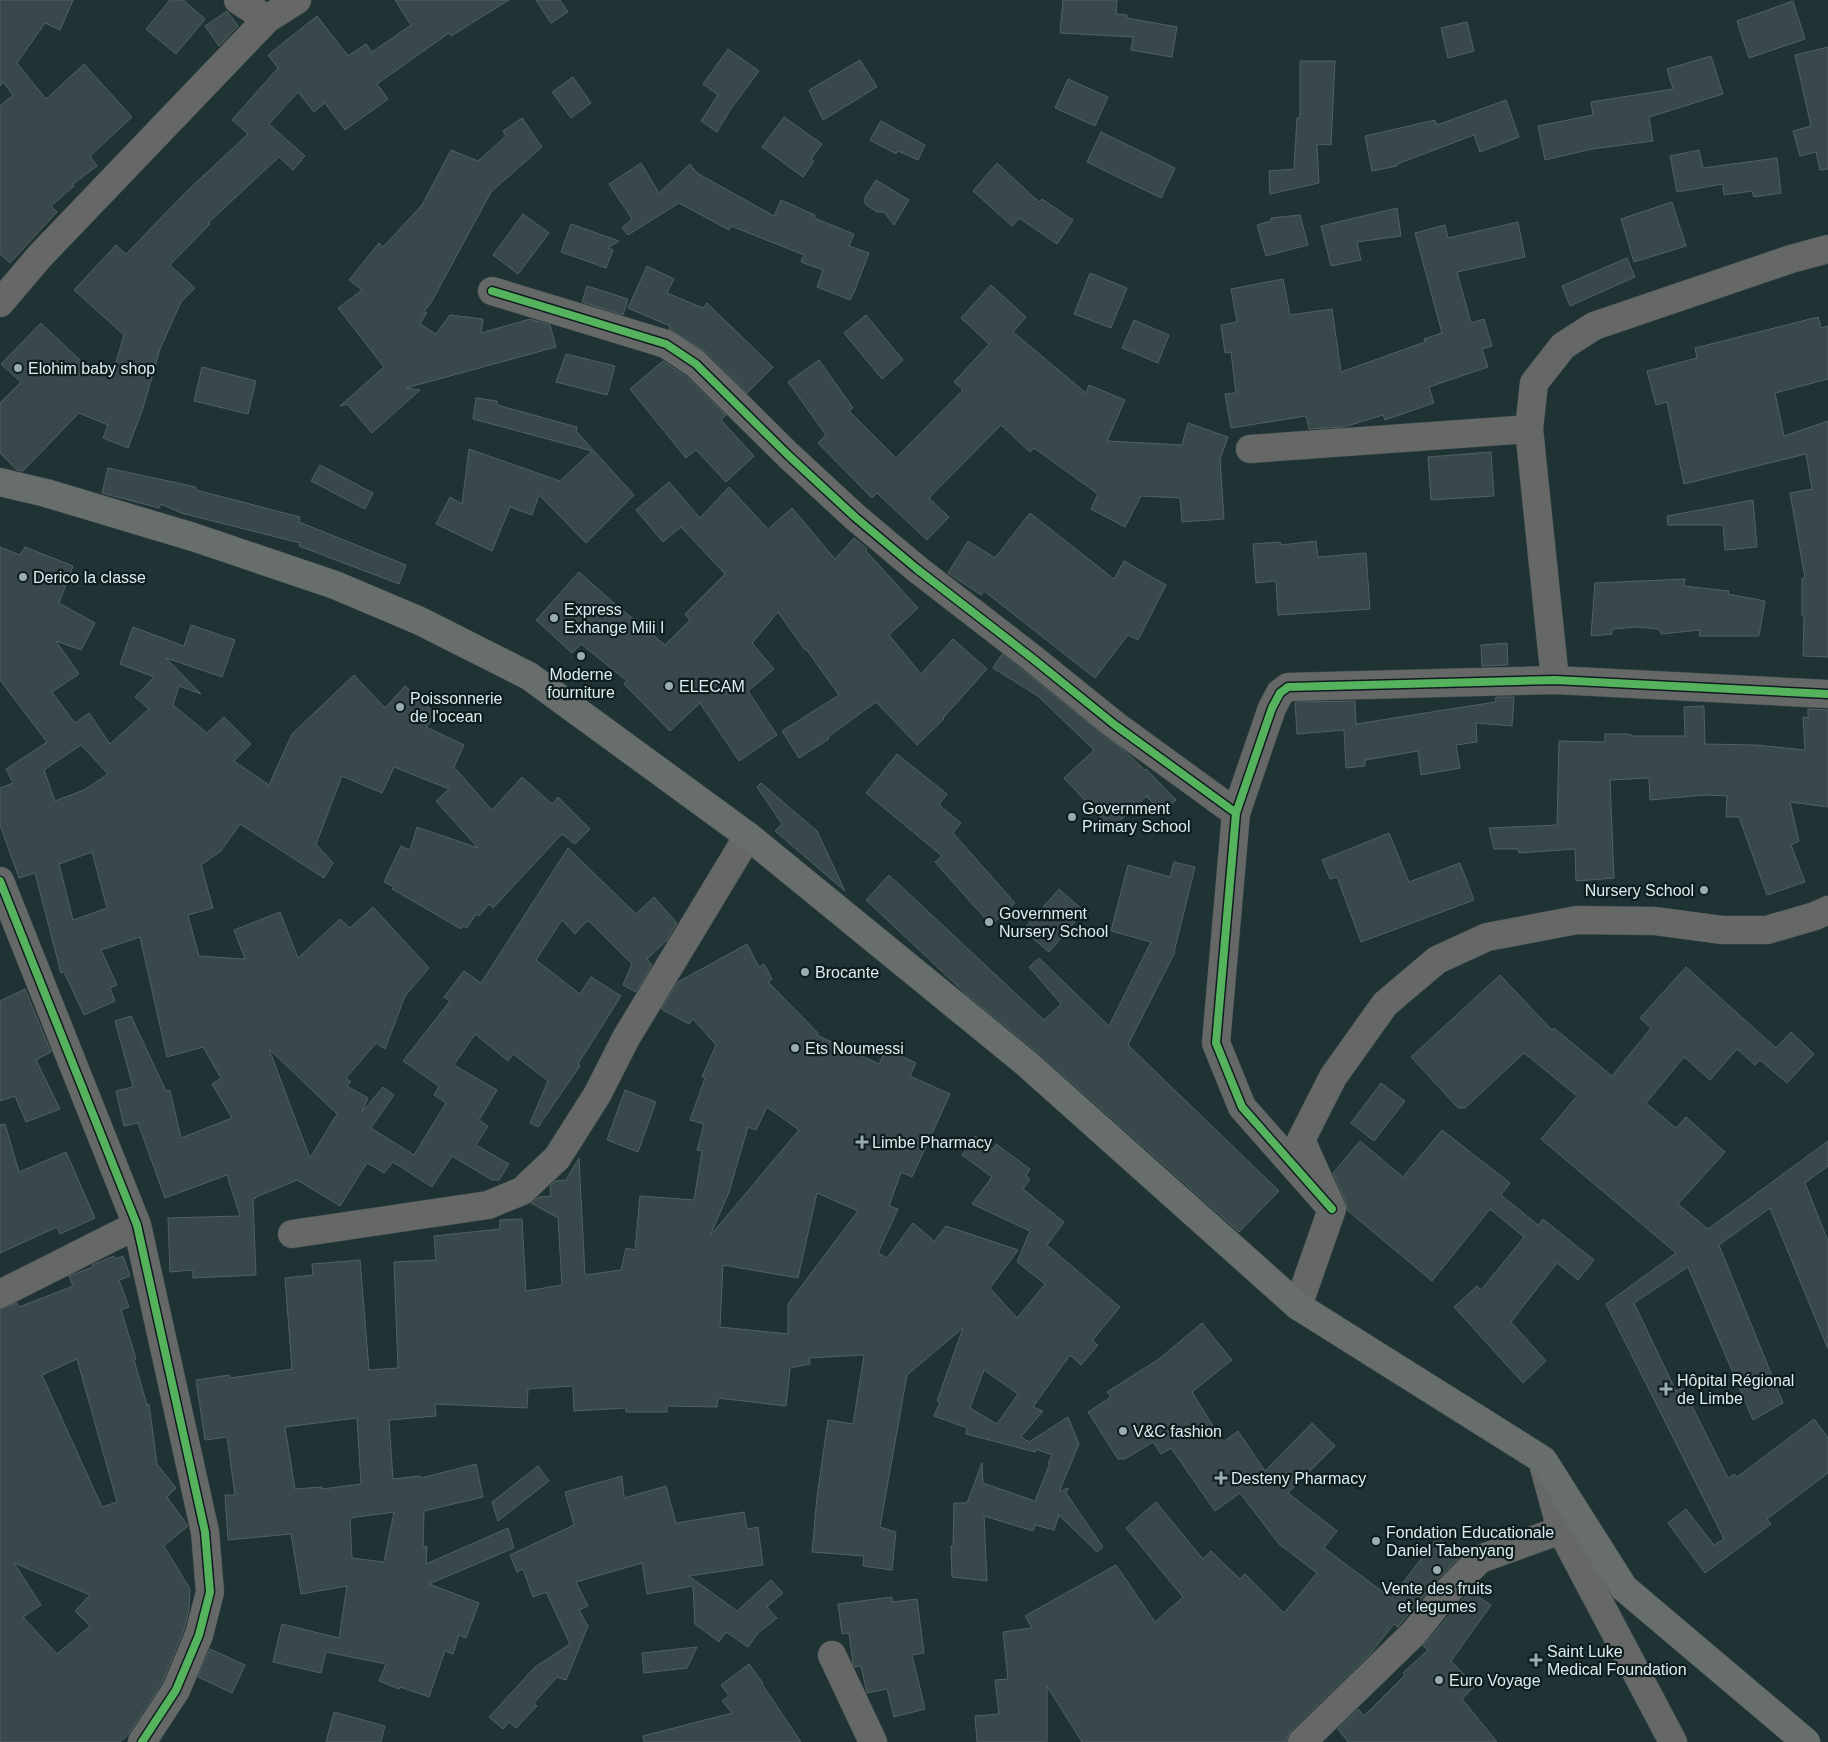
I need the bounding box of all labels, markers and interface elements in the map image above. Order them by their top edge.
place label: Elohim baby shop [28,360,155,377]
marker: Elohim baby shop [12,362,24,374]
place label: Derico la classe [33,569,146,586]
marker: Derico la classe [17,571,29,583]
place label: Express Exhange Mili I [564,601,665,636]
marker: Express Exhange Mili I [548,612,560,624]
marker: Moderne fourniture [575,650,587,662]
place label: Moderne fourniture [547,666,615,701]
place label: ELECAM [679,678,745,695]
marker: ELECAM [663,680,675,692]
place label: Poissonnerie de l'ocean [410,690,503,725]
marker: Poissonnerie de l'ocean [394,701,406,713]
place label: Government Primary School [1082,800,1190,835]
marker: Government Primary School [1066,811,1078,823]
place label: Nursery School [1585,882,1694,899]
marker: Nursery School [1698,884,1710,896]
place label: Government Nursery School [999,905,1108,940]
marker: Government Nursery School [983,916,995,928]
place label: Brocante [815,964,879,981]
marker: Brocante [799,966,811,978]
place label: Ets Noumessi [805,1040,904,1057]
marker: Ets Noumessi [789,1042,801,1054]
place label: Limbe Pharmacy [872,1134,992,1151]
marker: Limbe Pharmacy [856,1136,868,1148]
place label: Hôpital Régional de Limbe [1677,1372,1794,1407]
marker: Hôpital Régional de Limbe [1659,1382,1673,1396]
place label: V&C fashion [1133,1423,1222,1440]
marker: V&C fashion [1117,1425,1129,1437]
place label: Desteny Pharmacy [1231,1470,1366,1487]
marker: Desteny Pharmacy [1215,1472,1227,1484]
place label: Fondation Educationale Daniel Tabenyang [1386,1524,1554,1559]
marker: Fondation Educationale Daniel Tabenyang [1370,1535,1382,1547]
marker: Vente des fruits et legumes [1431,1564,1443,1576]
place label: Vente des fruits et legumes [1382,1580,1492,1615]
place label: Saint Luke Medical Foundation [1547,1643,1687,1678]
marker: Saint Luke Medical Foundation [1529,1653,1543,1667]
place label: Euro Voyage [1449,1672,1541,1689]
marker: Euro Voyage [1433,1674,1445,1686]

